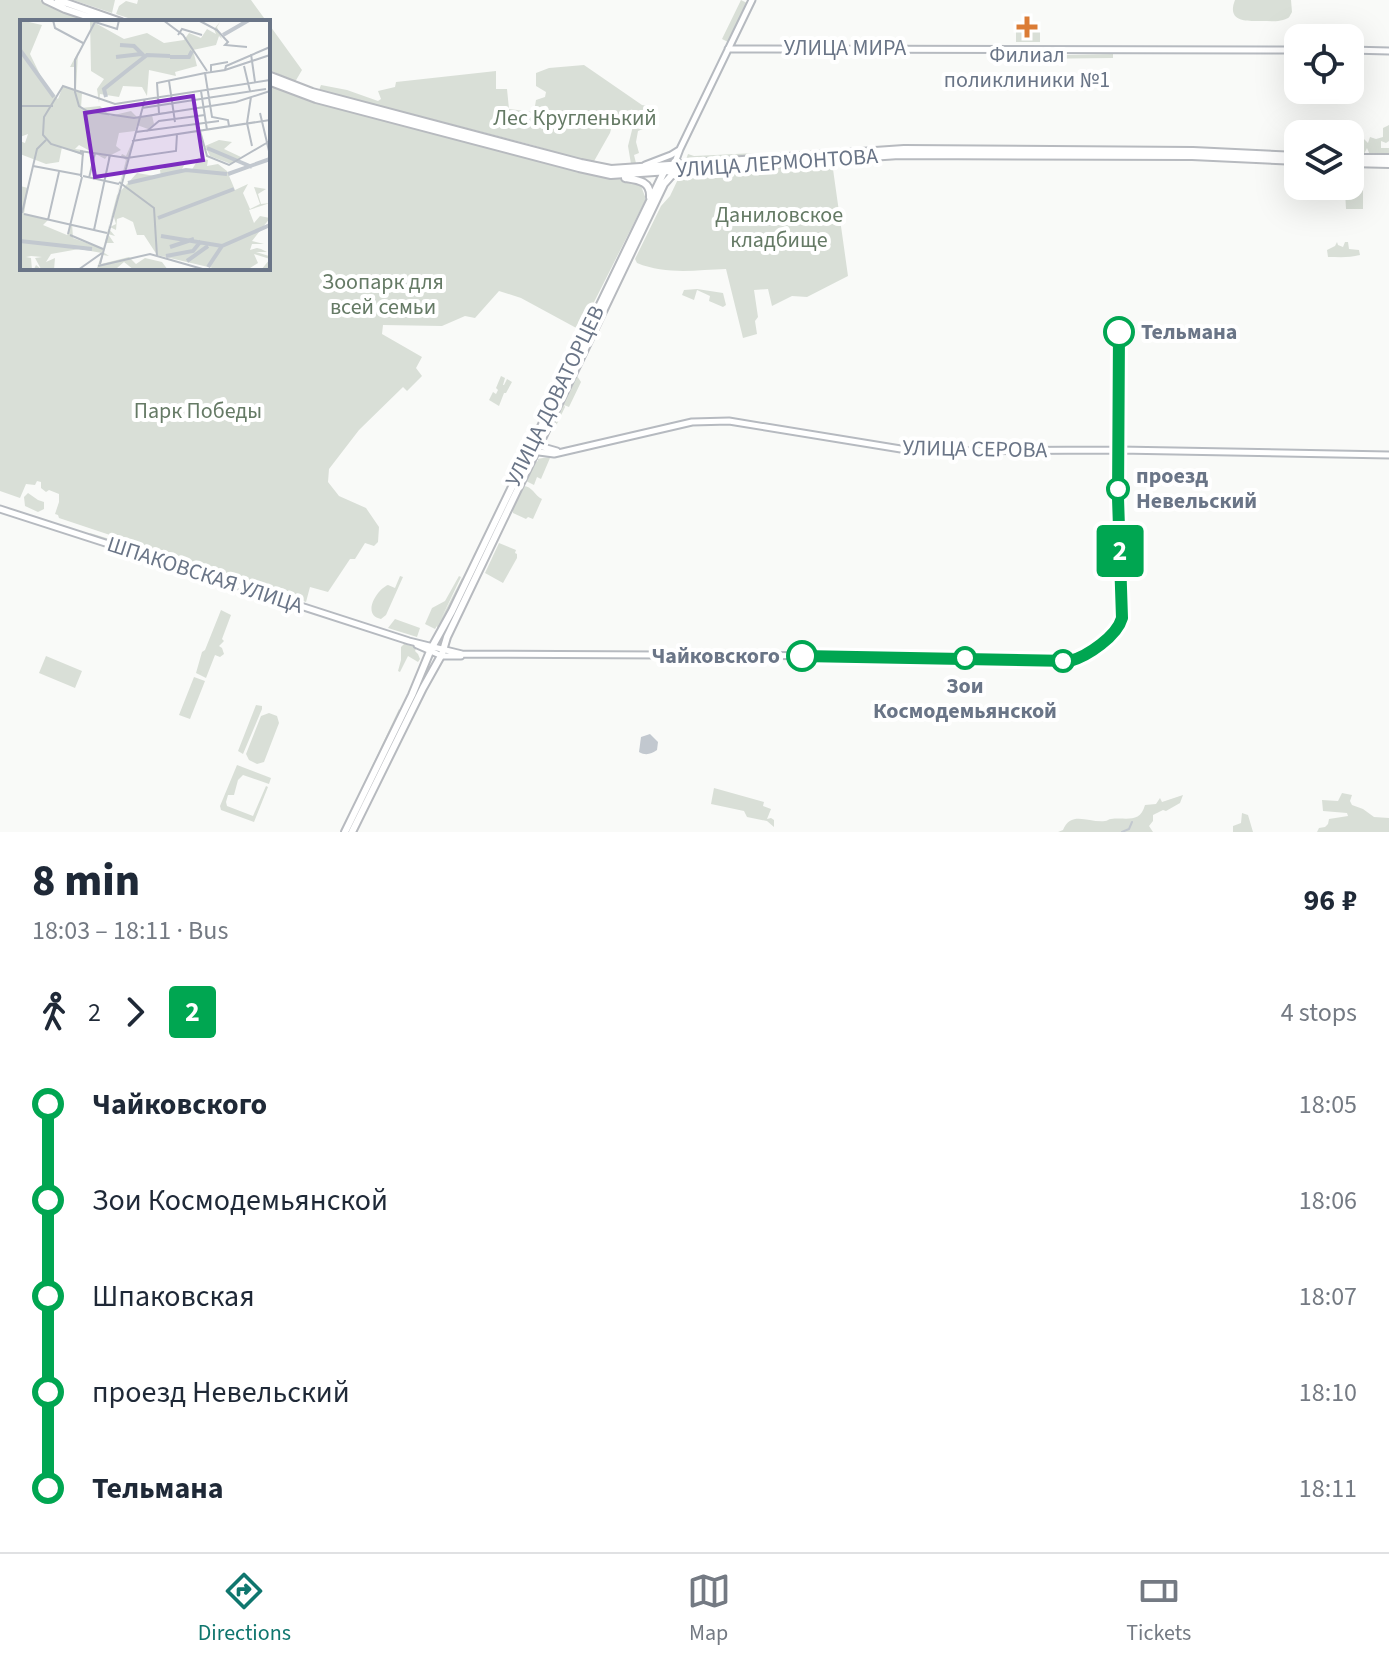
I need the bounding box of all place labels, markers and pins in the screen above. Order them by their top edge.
marker: Филиал поликлиники №1 [1016,16,1038,38]
place label: Филиал поликлиники №1 [944,39,1110,96]
place label: Тельмана [1141,316,1237,348]
marker: Тельмана [1104,317,1134,347]
place label: проезд Невельский [1136,460,1257,517]
marker: проезд Невельский [1107,478,1129,500]
place label: Чайковского [651,640,780,672]
marker: Чайковского [787,641,817,671]
marker: Зои Космодемьянской [954,647,976,669]
unlabelled marker [1052,650,1074,672]
place label: Зои Космодемьянской [873,670,1057,727]

